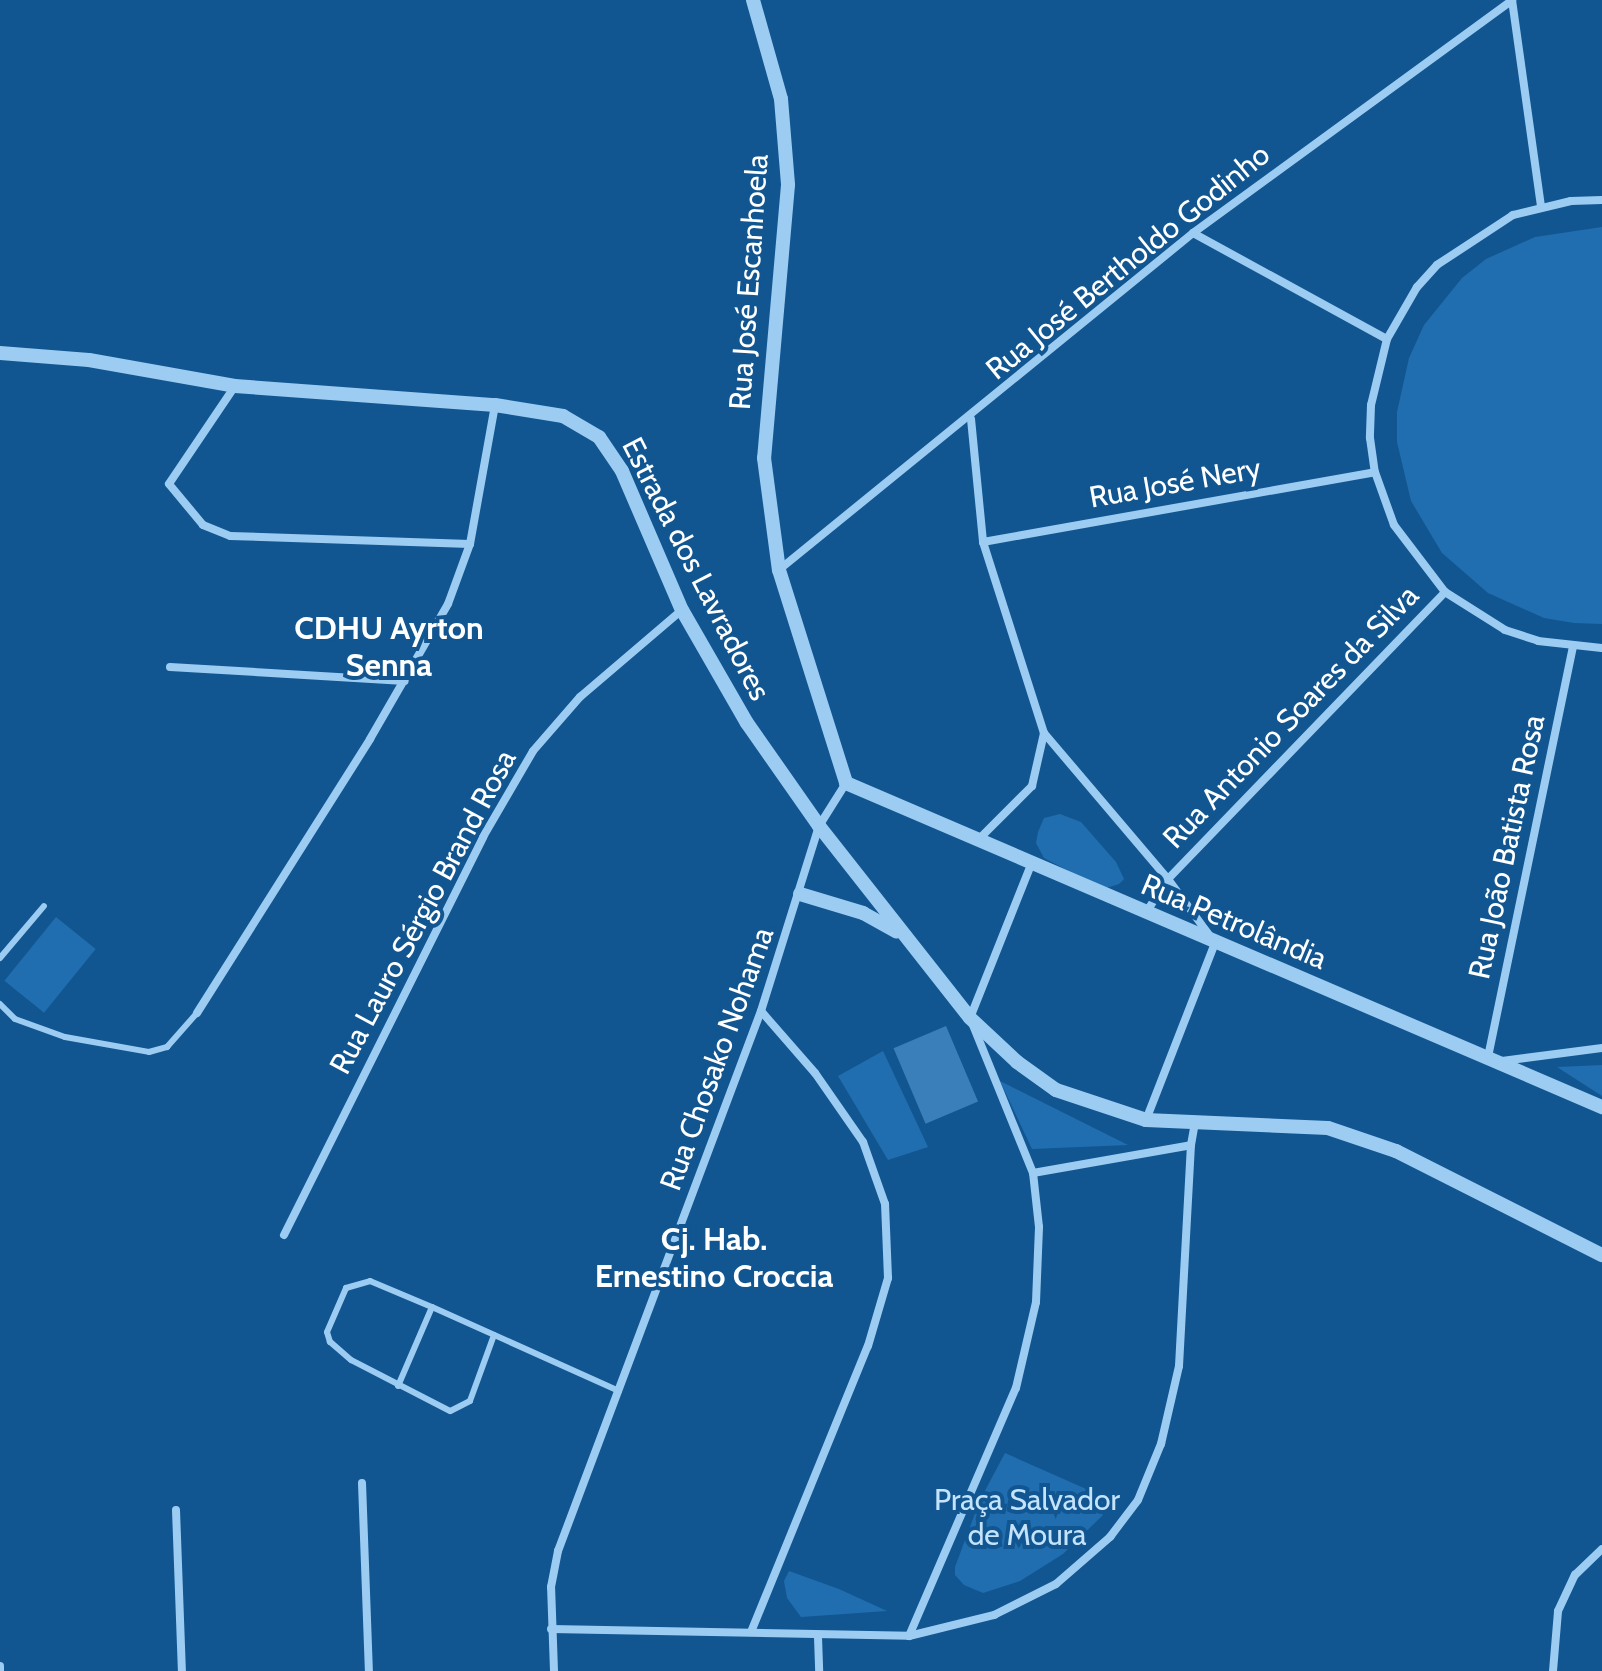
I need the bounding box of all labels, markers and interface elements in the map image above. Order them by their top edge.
street label: Rua José Bertholdo Godinho [979,137,1277,387]
street label: Rua José Escanhoela [722,153,776,411]
street label: Estrada dos Lavradores [614,432,778,706]
street label: Rua José Nery [1086,450,1264,516]
street label: Rua Antonio Soares da Silva [1156,578,1426,856]
district label: CDHU Ayrton Senna [294,610,484,685]
street label: Rua João Batista Rosa [1461,712,1553,982]
street label: Rua Lauro Sérgio Brand Rosa [322,744,524,1080]
street label: Rua Petrolândia [1136,867,1332,977]
street label: Rua Chosako Nohama [653,923,781,1195]
district label: Cj. Hab. Ernestino Croccia [595,1221,833,1296]
park label: Praça Salvador de Moura [934,1482,1120,1552]

